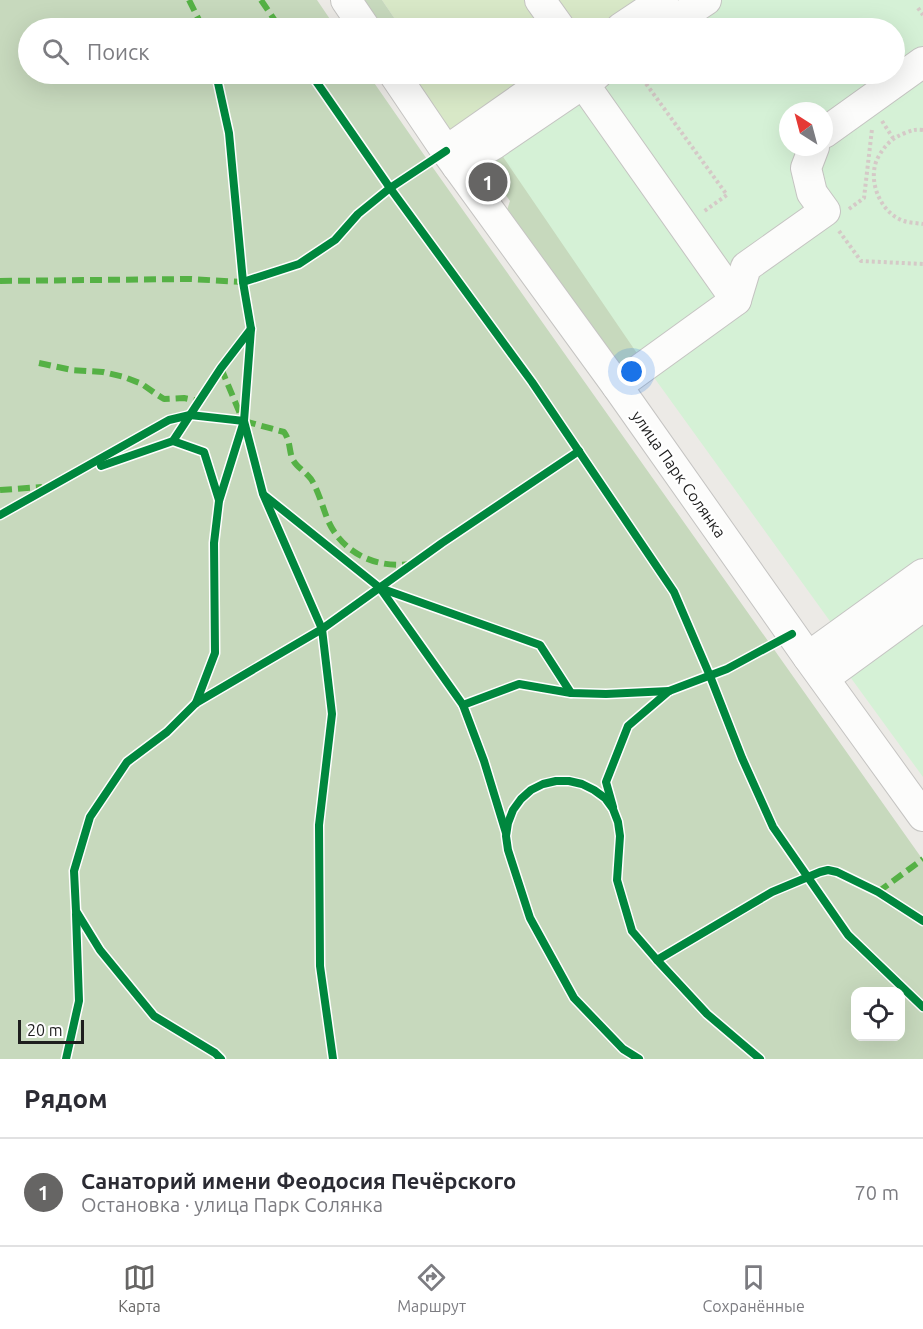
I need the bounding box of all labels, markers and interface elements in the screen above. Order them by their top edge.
search box [18,18,905,84]
icon: search [39,35,72,68]
text: Поиск [87,39,150,64]
north arrow [779,102,833,156]
pin: 1 [468,160,508,204]
your location [617,357,646,386]
street label: улица Парк Солянка [628,407,730,541]
map controls [851,987,905,1041]
button: locate [851,987,905,1041]
scale bar [18,1017,84,1044]
text: 20 m [27,1021,63,1039]
text: Рядом [24,1084,108,1113]
text: Санаторий имени Феодосия Печёрского [81,1168,516,1193]
text: 1 [38,1181,49,1204]
text: 70 m [855,1181,899,1204]
text: Остановка · улица Парк Солянка [81,1193,383,1216]
tab: Карта [118,1261,161,1315]
tab: Маршрут [397,1261,466,1315]
tab: Сохранённые [703,1261,805,1315]

